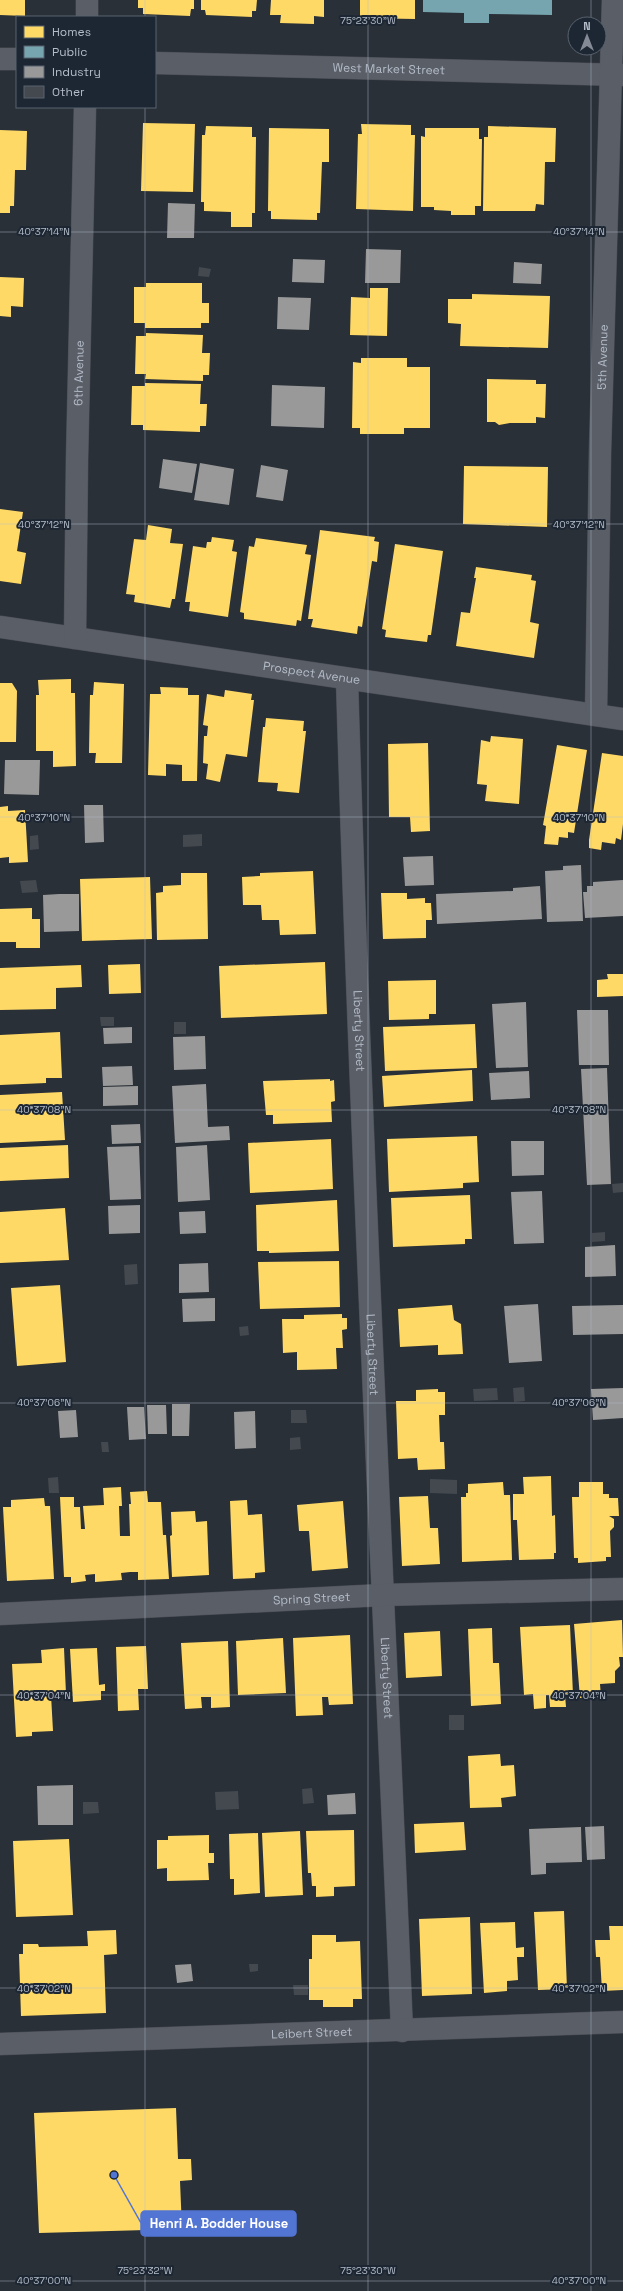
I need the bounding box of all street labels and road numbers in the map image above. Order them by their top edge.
street label: West Market Street [333,60,445,78]
street label: 5th Avenue [594,324,612,390]
street label: 6th Avenue [70,340,88,406]
street label: Prospect Avenue [262,658,361,688]
street label: Liberty Street [349,990,369,1072]
street label: Liberty Street [362,1313,382,1396]
street label: Spring Street [273,1589,351,1608]
street label: Liberty Street [377,1637,396,1719]
street label: Leibert Street [271,2024,353,2042]

